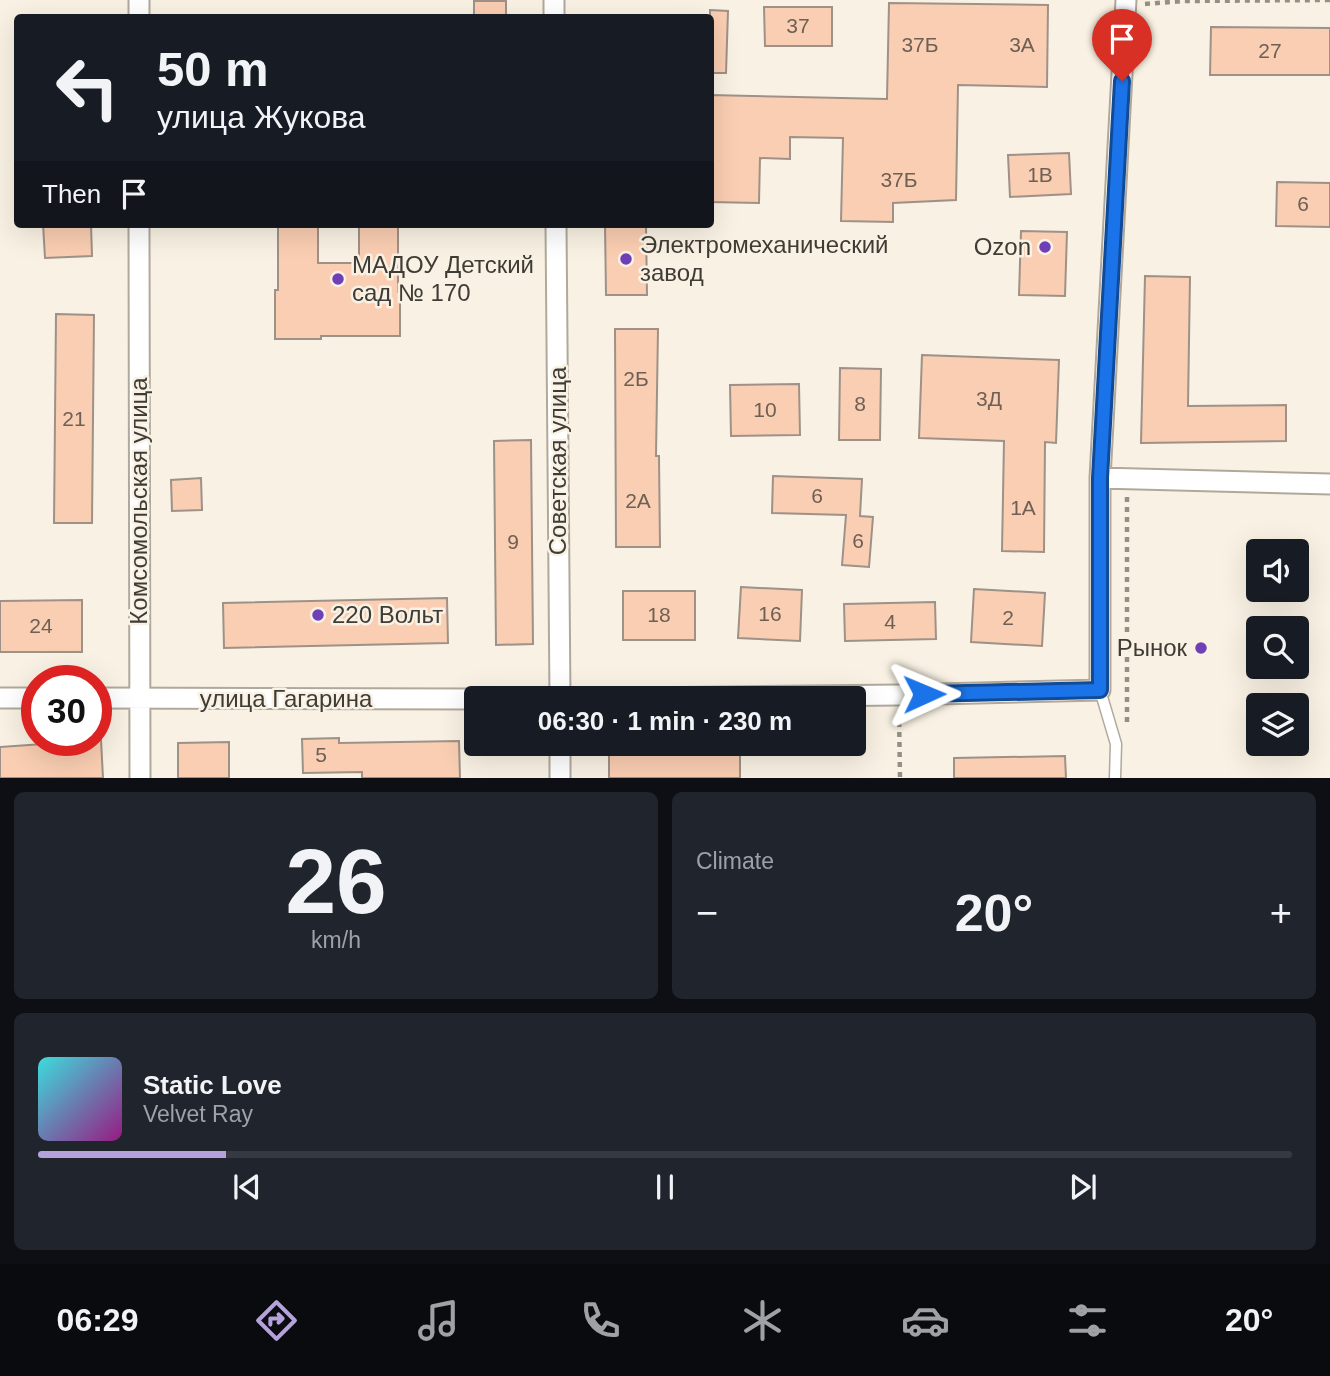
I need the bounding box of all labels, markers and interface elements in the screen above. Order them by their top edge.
pin [1092,9,1152,81]
house number: 37 [786,14,810,37]
icon: arrive [1103,20,1141,58]
house number: 37Б [901,33,939,56]
house number: 3А [1009,33,1035,56]
house number: 27 [1258,39,1282,62]
icon: left [42,42,133,133]
text: 50 m [157,42,269,96]
text: улица Жукова [157,99,366,135]
house number: 1В [1027,163,1053,186]
house number: 37Б [880,168,918,191]
icon: arrive [115,175,153,213]
text: Then [42,179,101,209]
house number: 6 [1297,192,1309,215]
place label: Электромеханический завод [640,231,888,286]
place label: Ozon [974,233,1031,260]
marker: Ozon [1037,239,1053,255]
place label: МАДОУ Детский сад № 170 [352,251,534,306]
marker: Электромеханический завод [618,251,634,267]
marker: МАДОУ Детский сад № 170 [330,271,346,287]
street label: Советская улица [544,366,571,555]
house number: 2Б [623,367,649,390]
street label: Комсомольская улица [125,377,152,625]
house number: 3Д [976,387,1002,410]
house number: 8 [854,392,866,415]
house number: 10 [753,398,777,421]
house number: 21 [62,407,86,430]
house number: 6 [811,484,823,507]
house number: 2А [625,489,651,512]
house number: 1А [1010,496,1036,519]
house number: 6 [852,529,864,552]
house number: 9 [507,530,519,553]
map controls [1246,539,1309,756]
button: sound [1246,539,1309,602]
place label: 220 Вольт [332,601,443,628]
house number: 16 [758,602,782,625]
house number: 18 [647,603,671,626]
house number: 2 [1002,606,1014,629]
marker: 220 Вольт [310,607,326,623]
house number: 4 [884,610,896,633]
house number: 24 [29,614,53,637]
button: search [1246,616,1309,679]
place label: Рынок [1117,634,1188,661]
marker: Рынок [1193,640,1209,656]
position arrow [887,657,961,731]
speed limit sign: 30 [21,665,112,756]
street label: улица Гагарина [200,685,373,712]
button: layers [1246,693,1309,756]
text: 06:30 · 1 min · 230 m [538,706,792,736]
house number: 5 [315,743,327,766]
text: 26 [285,831,387,932]
text: Climate [696,848,774,874]
text: 20° [955,884,1033,942]
text: − [696,892,718,934]
text: + [1270,892,1292,934]
text: km/h [311,927,361,953]
text: Static Love [143,1070,282,1100]
text: Velvet Ray [143,1101,253,1127]
icon: previous [228,1168,266,1206]
icon: pause [646,1168,684,1206]
icon: next [1064,1168,1102,1206]
icon: directions [252,1296,301,1345]
icon: music [414,1296,463,1345]
icon: phone [576,1296,625,1345]
icon: climate [738,1296,787,1345]
icon: car [901,1296,950,1345]
icon: filters [1063,1296,1112,1345]
text: 06:29 [57,1302,138,1338]
text: 20° [1225,1302,1273,1338]

